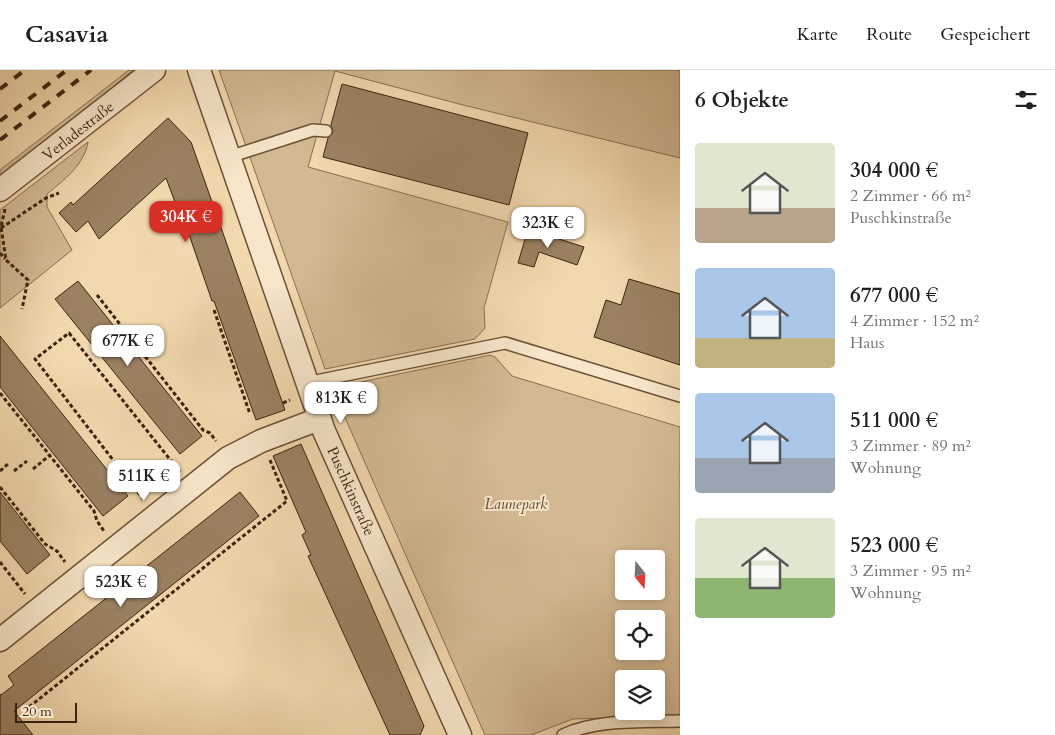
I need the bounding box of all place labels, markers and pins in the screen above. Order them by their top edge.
pin: 304K € [145,200,227,243]
pin: 323K € [507,206,589,249]
pin: 677K € [87,324,169,367]
pin: 813K € [300,382,382,424]
pin: 511K € [103,460,185,502]
pin: 523K € [80,566,162,608]

